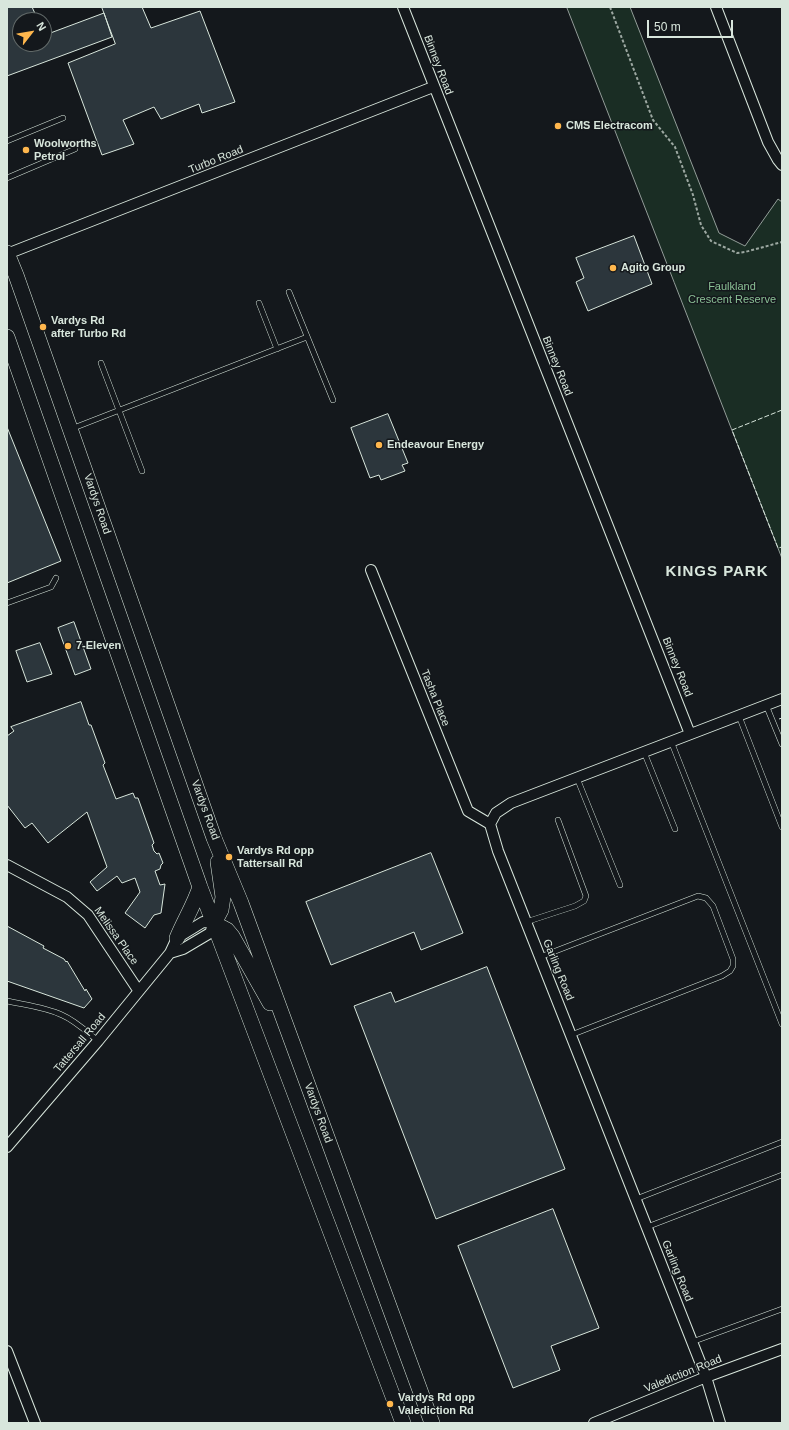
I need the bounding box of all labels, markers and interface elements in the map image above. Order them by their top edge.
north arrow [12,12,52,52]
scale bar [649,12,735,38]
text: N [34,20,49,33]
text: 50 m [654,20,681,34]
street label: Binney Road [421,33,455,97]
place label: CMS Electracom [566,119,653,133]
marker: CMS Electracom [553,121,563,131]
place label: Woolworths Petrol [34,137,97,163]
street label: Turbo Road [187,143,245,177]
marker: Woolworths Petrol [21,145,31,155]
place label: Agito Group [621,261,685,275]
marker: Agito Group [608,263,618,273]
park label: Faulkland Crescent Reserve [688,280,776,306]
place label: Vardys Rd after Turbo Rd [51,314,126,340]
marker: Vardys Rd after Turbo Rd [38,322,48,332]
street label: Binney Road [539,334,575,398]
place label: Endeavour Energy [387,438,484,452]
marker: Endeavour Energy [374,440,384,450]
street label: Vardys Road [81,472,113,536]
district label: KINGS PARK [665,563,769,581]
street label: Binney Road [659,635,695,699]
place label: 7-Eleven [76,639,121,653]
marker: 7-Eleven [63,641,73,651]
street label: Tasha Place [418,668,452,728]
street label: Vardys Road [188,778,222,842]
place label: Vardys Rd opp Tattersall Rd [237,844,314,870]
marker: Vardys Rd opp Tattersall Rd [224,852,234,862]
street label: Melissa Place [91,904,141,968]
street label: Garling Road [540,937,576,1003]
street label: Tattersall Road [51,1011,109,1075]
street label: Vardys Road [301,1081,335,1145]
street label: Garling Road [659,1238,695,1304]
street label: Valediction Road [642,1352,724,1396]
place label: Vardys Rd opp Valediction Rd [398,1391,475,1417]
marker: Vardys Rd opp Valediction Rd [385,1399,395,1409]

